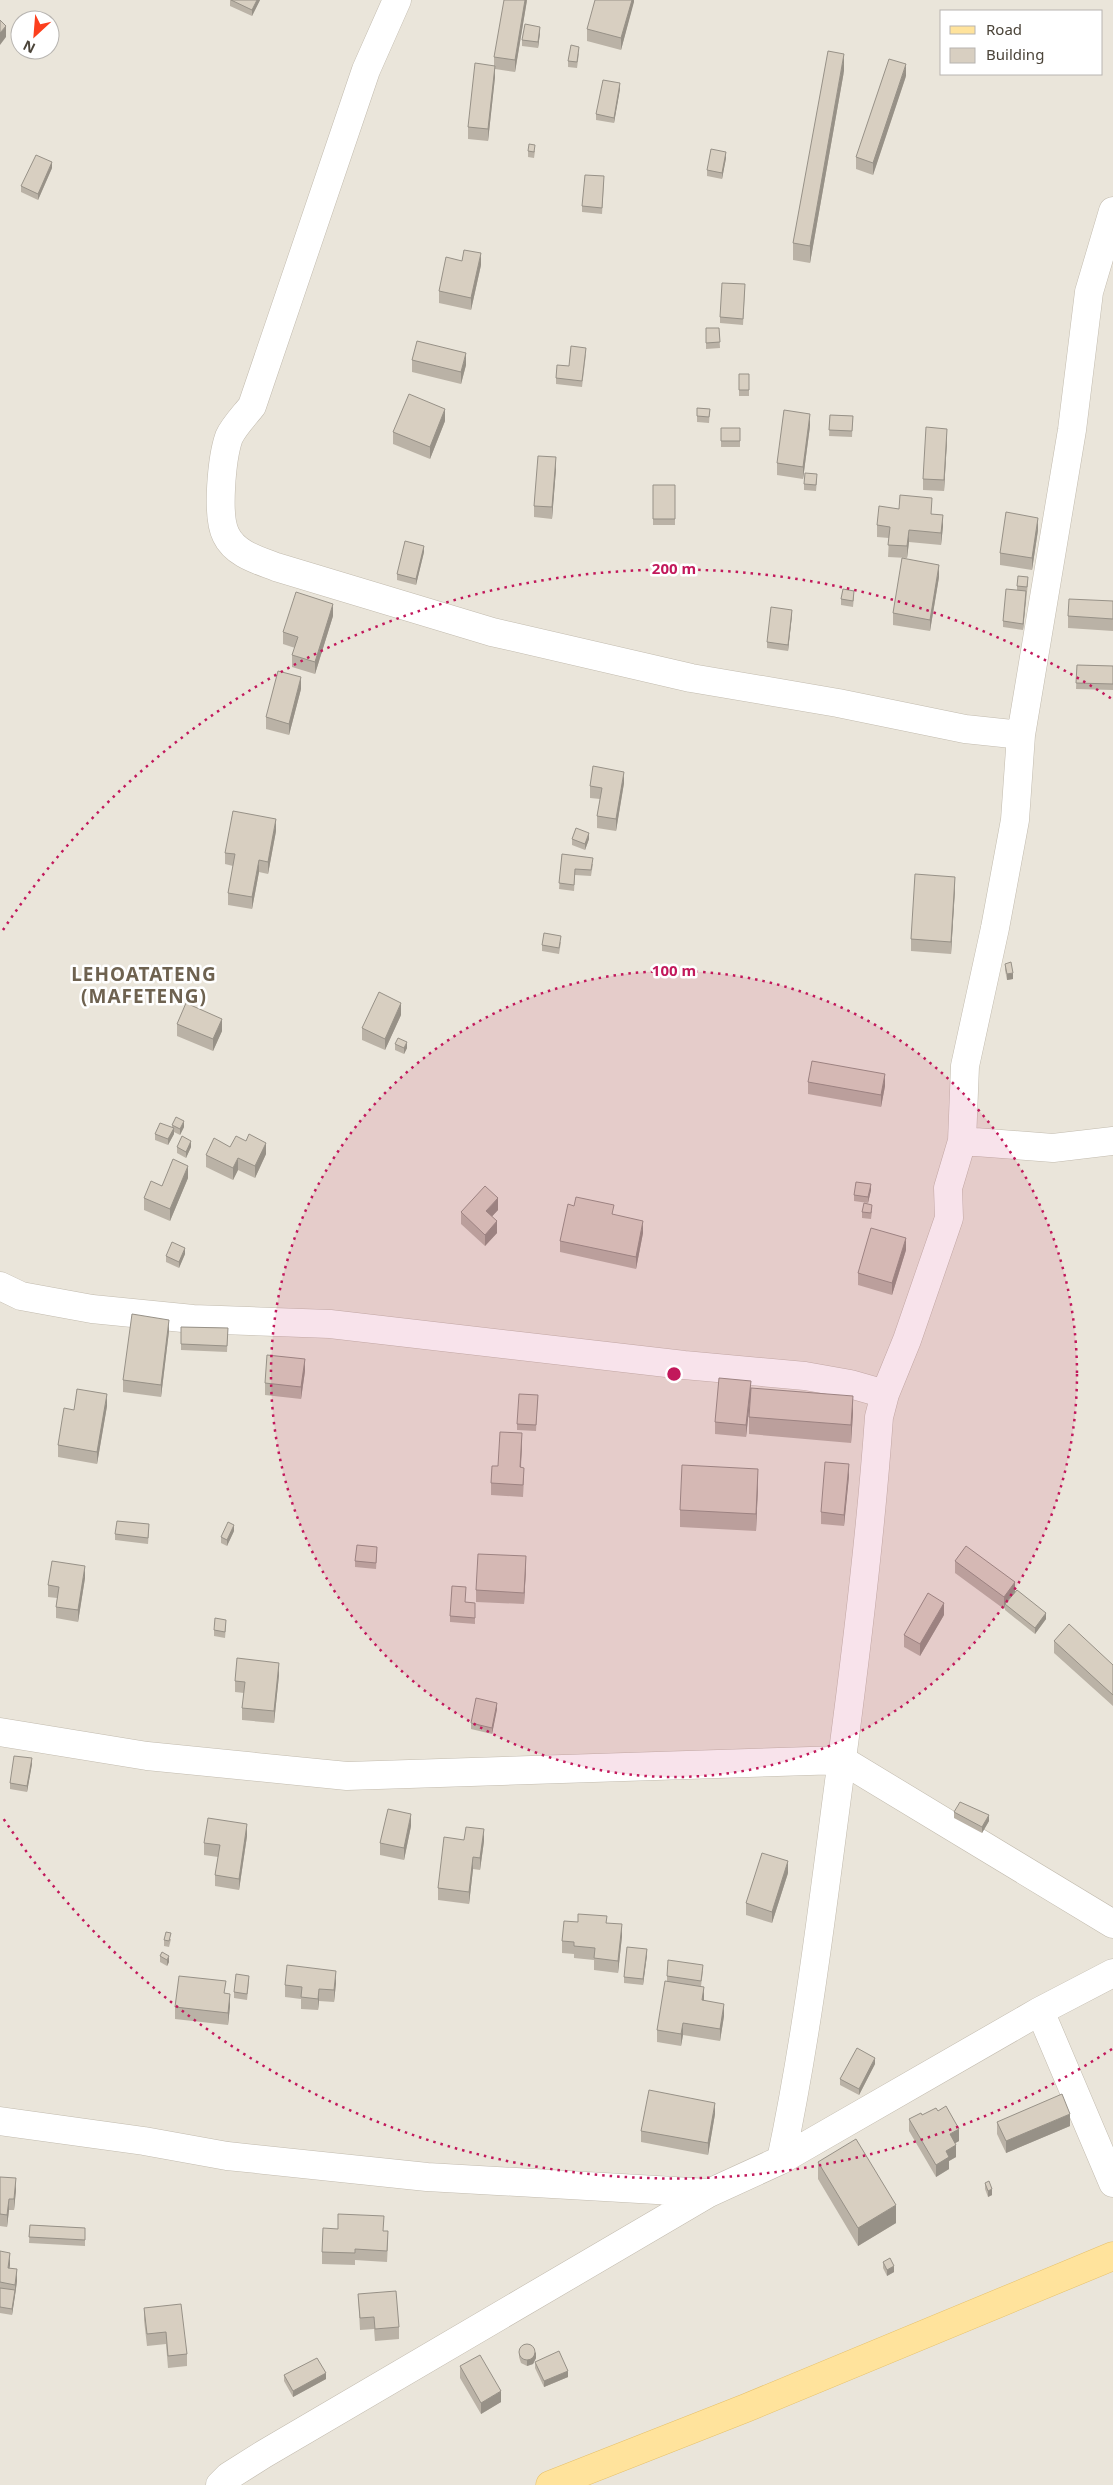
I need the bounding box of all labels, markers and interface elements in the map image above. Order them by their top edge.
north arrow [10,10,60,60]
legend [940,10,1103,75]
text: Road [986,19,1022,39]
text: N [20,36,38,58]
text: Building [986,44,1044,64]
text: 200 m [652,558,696,578]
text: 100 m [652,960,696,980]
district label: LEHOATATENG (MAFETENG) [71,961,217,1009]
centre of rings [665,1365,683,1383]

